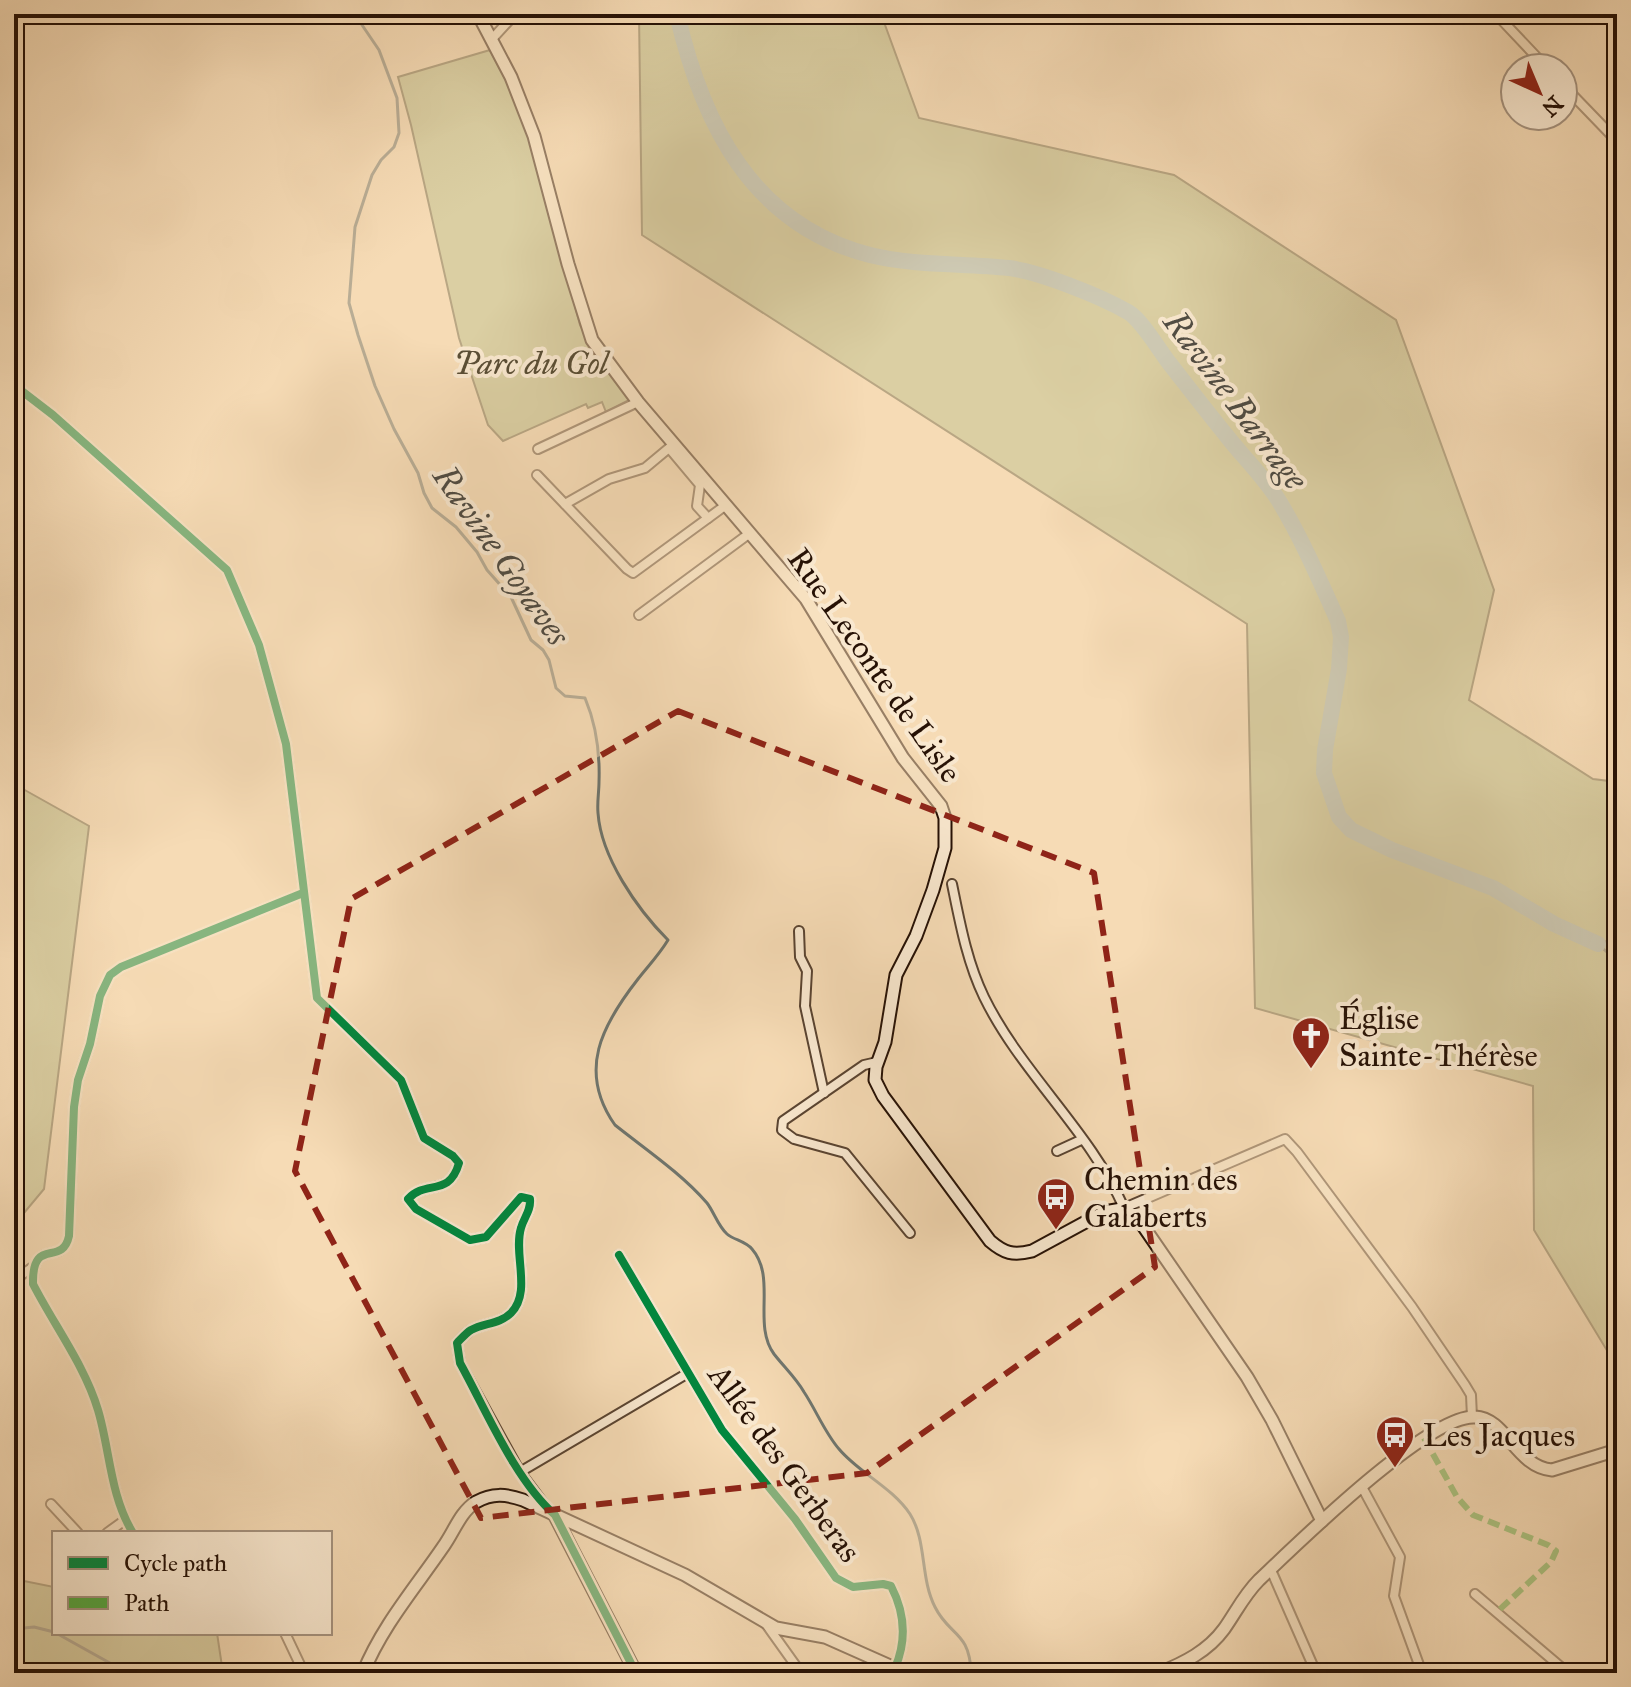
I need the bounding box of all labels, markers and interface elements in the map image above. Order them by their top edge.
north arrow [1499,52,1579,132]
text: N [1536,90,1569,122]
water label: Ravine Barrage [1154,302,1317,499]
park label: Parc du Gol [454,344,611,383]
water label: Ravine Goyaves [424,457,579,654]
street label: Rue Leconte de Lisle [779,541,970,790]
place label: Église Sainte-Thérèse [1339,998,1538,1075]
church icon: Église Sainte-Thérèse [1290,1015,1332,1070]
place label: Chemin des Galaberts [1084,1160,1238,1236]
bus stop icon: Chemin des Galaberts [1035,1176,1077,1231]
street label: Allée des Gerberas [699,1355,869,1570]
bus stop icon: Les Jacques [1374,1414,1416,1469]
place label: Les Jacques [1423,1416,1575,1455]
legend [52,1531,332,1635]
text: Cycle path [124,1548,227,1578]
text: Path [124,1588,169,1618]

